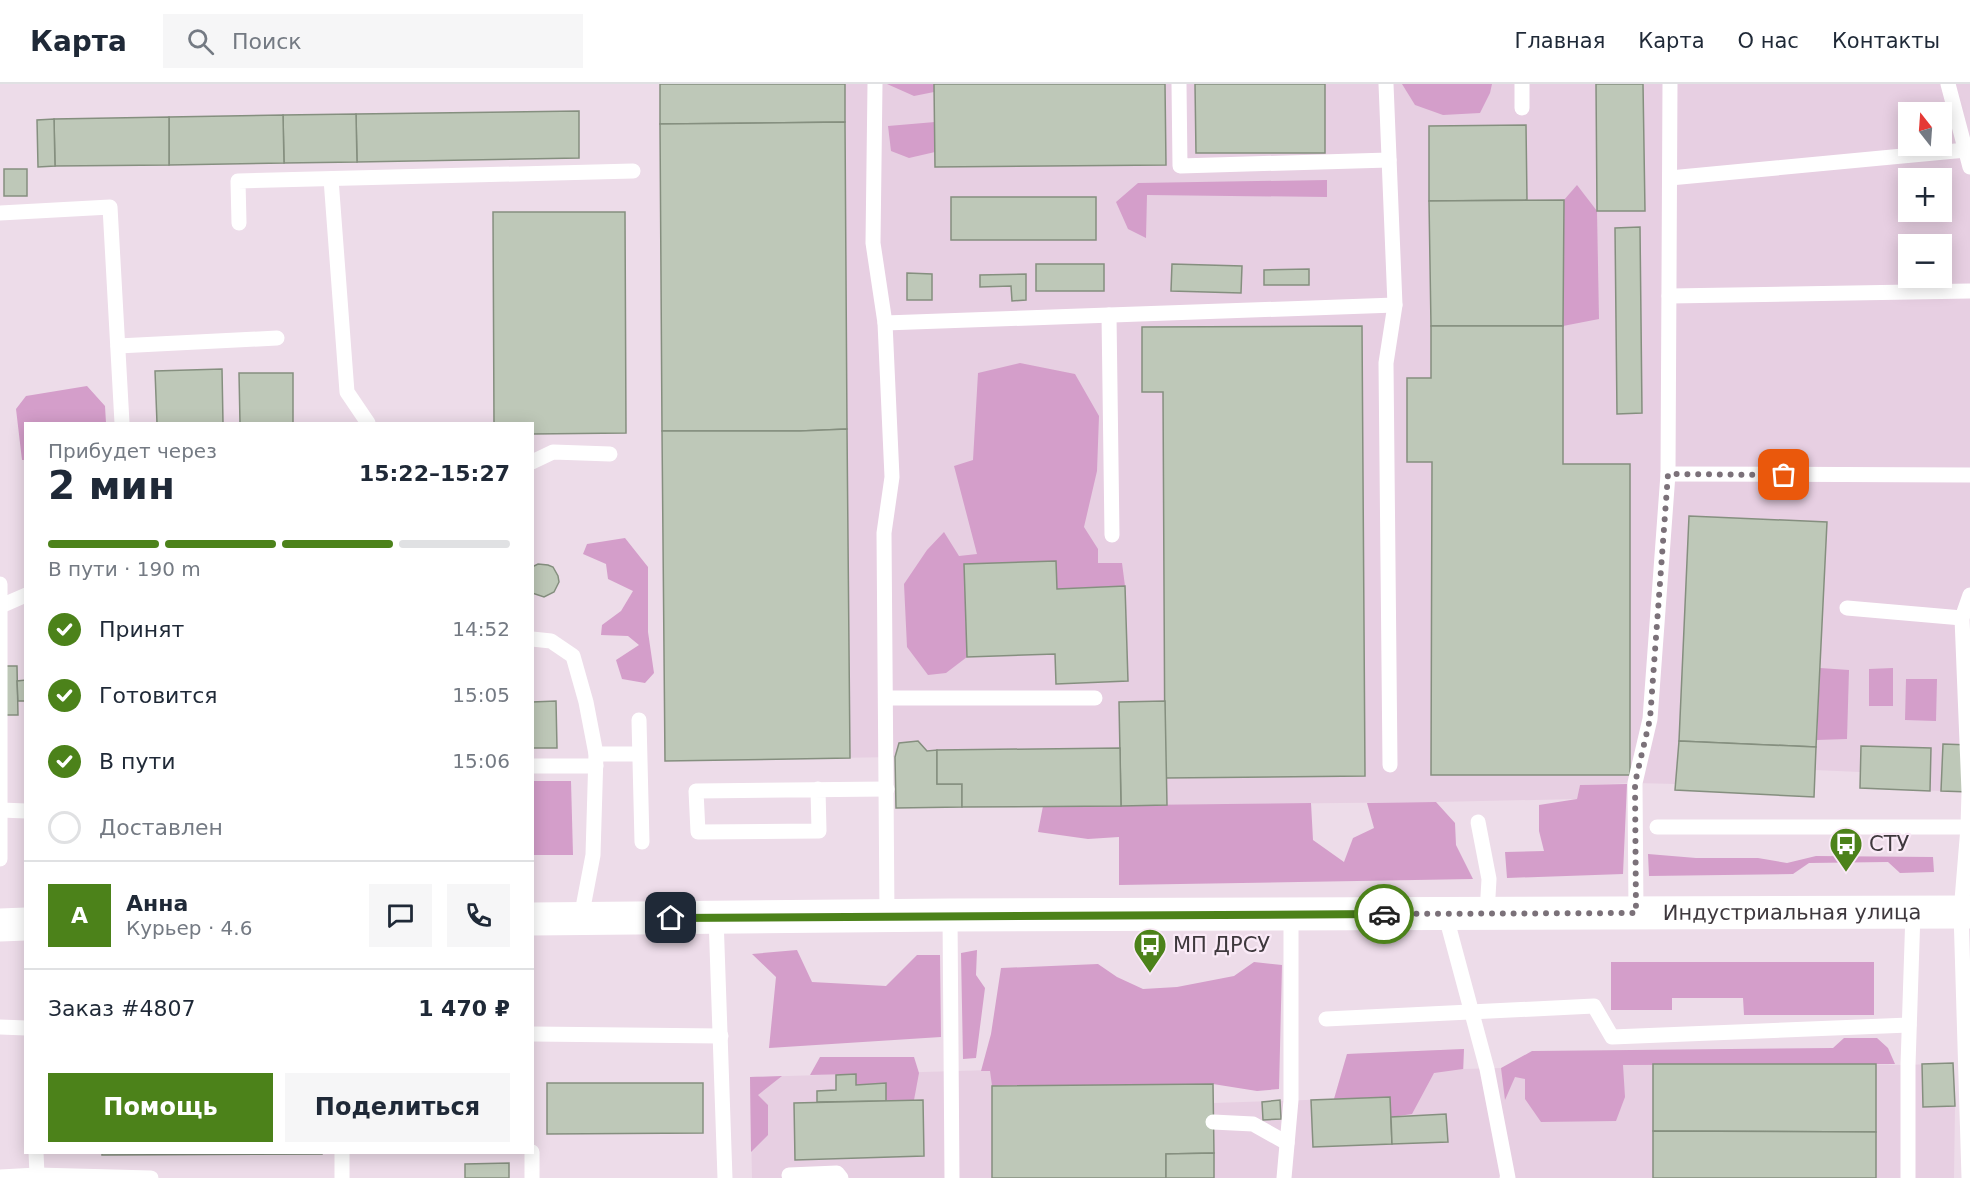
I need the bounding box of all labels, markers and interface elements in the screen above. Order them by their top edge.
search box [163,14,583,68]
text: Карта [30,25,127,58]
icon: search [184,25,217,58]
text: Поиск [232,29,302,54]
text: Главная [1515,29,1605,53]
text: Карта [1638,29,1705,53]
text: О нас [1738,29,1799,53]
text: Контакты [1832,29,1940,53]
north arrow [1898,102,1952,156]
map controls [1898,102,1952,288]
button: + [1898,168,1952,222]
button: − [1898,234,1952,288]
text: Прибудет через [48,439,217,463]
pin [1758,449,1809,500]
icon: bag [1767,458,1800,491]
text: 15:22–15:27 [359,461,510,486]
text: 2 мин [48,463,175,508]
text: В пути · 190 m [48,557,201,581]
icon: check [48,613,81,646]
text: Принят [99,617,184,642]
text: 14:52 [452,617,510,641]
icon: check [48,679,81,712]
text: Готовится [99,683,218,708]
text: 15:05 [452,683,510,707]
icon: check [48,745,81,778]
text: В пути [99,749,176,774]
text: 15:06 [452,749,510,773]
text: Доставлен [99,815,223,840]
bus stop icon: СТУ [1828,826,1864,873]
place label: СТУ [1869,832,1909,856]
button: chat [369,884,432,947]
button: phone [447,884,510,947]
courier [1354,884,1414,944]
text: Анна [126,891,188,916]
pin [645,892,696,943]
icon: car [1368,898,1401,931]
street label: Индустриальная улица [1663,900,1921,925]
icon: home [654,901,687,934]
text: А [71,903,88,928]
text: Курьер · 4.6 [126,916,252,940]
bus stop icon: МП ДРСУ [1132,927,1168,974]
place label: МП ДРСУ [1173,933,1270,957]
text: Заказ #4807 [48,996,195,1021]
text: 1 470 ₽ [418,996,510,1021]
button: Помощь [48,1073,273,1142]
button: Поделиться [285,1073,510,1142]

